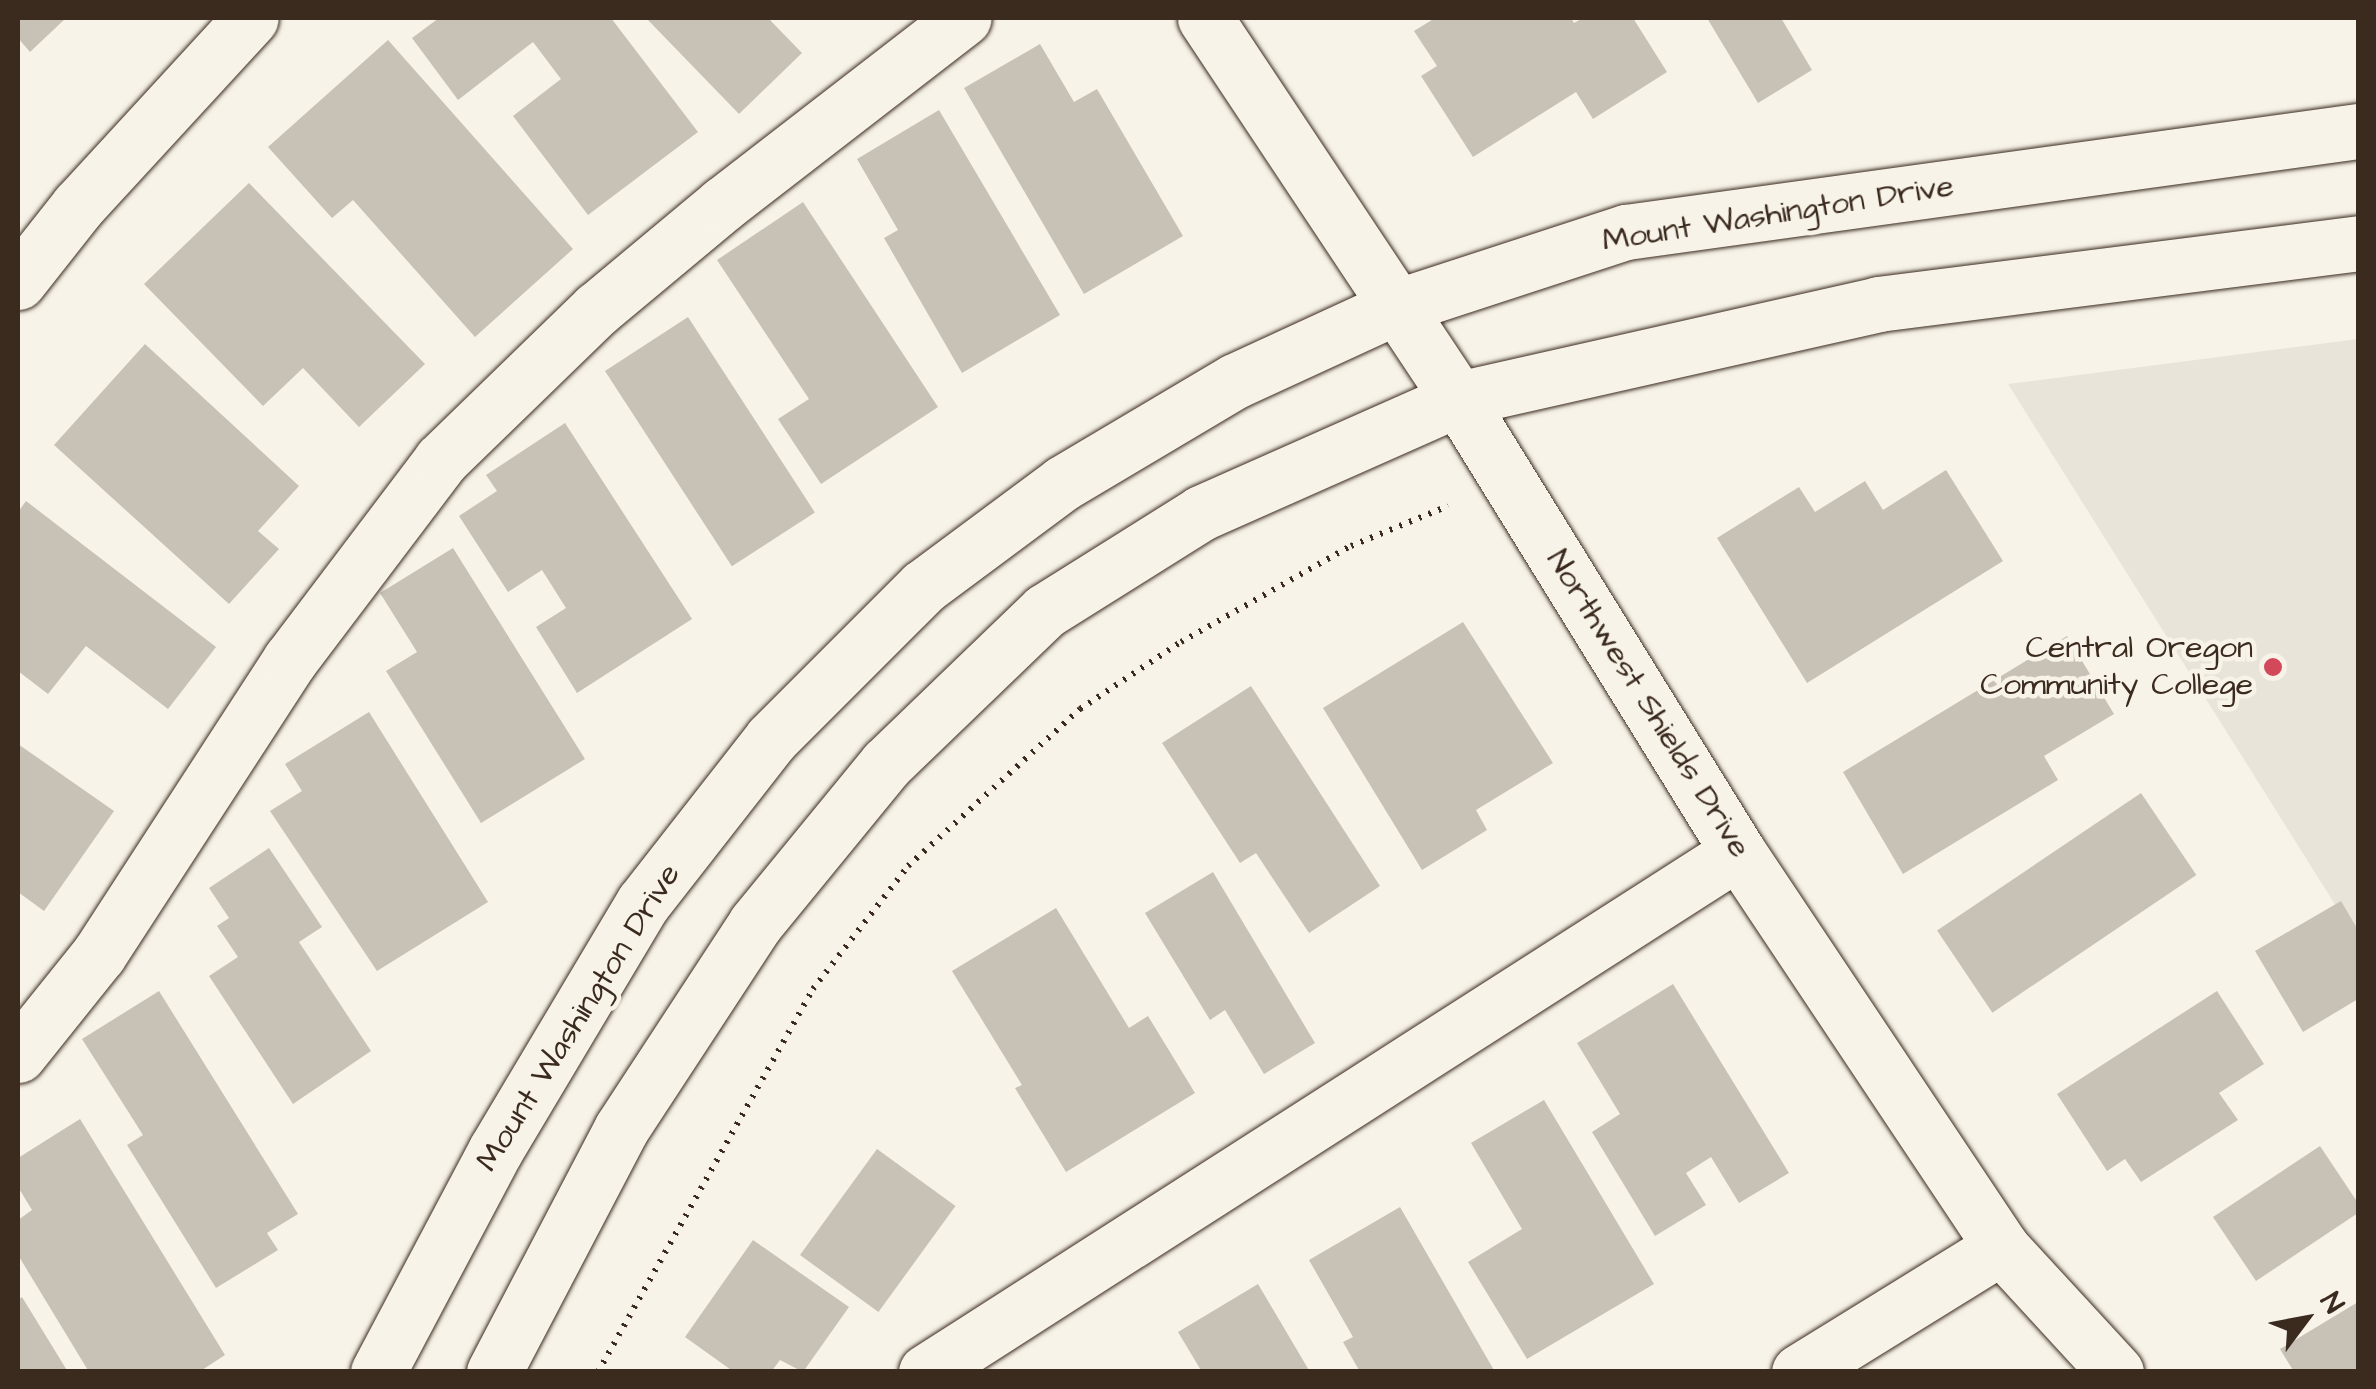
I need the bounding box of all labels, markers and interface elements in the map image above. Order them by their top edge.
street label: Mount Washington Drive [1600,167,1956,261]
street label: Northwest Shields Drive [1538,543,1758,865]
place label: Central Oregon Community College [1980,630,2253,705]
marker: Central Oregon Community College [2262,656,2284,678]
street label: Mount Washington Drive [469,857,689,1179]
north arrow [2256,1269,2356,1369]
text: N [2311,1285,2353,1321]

